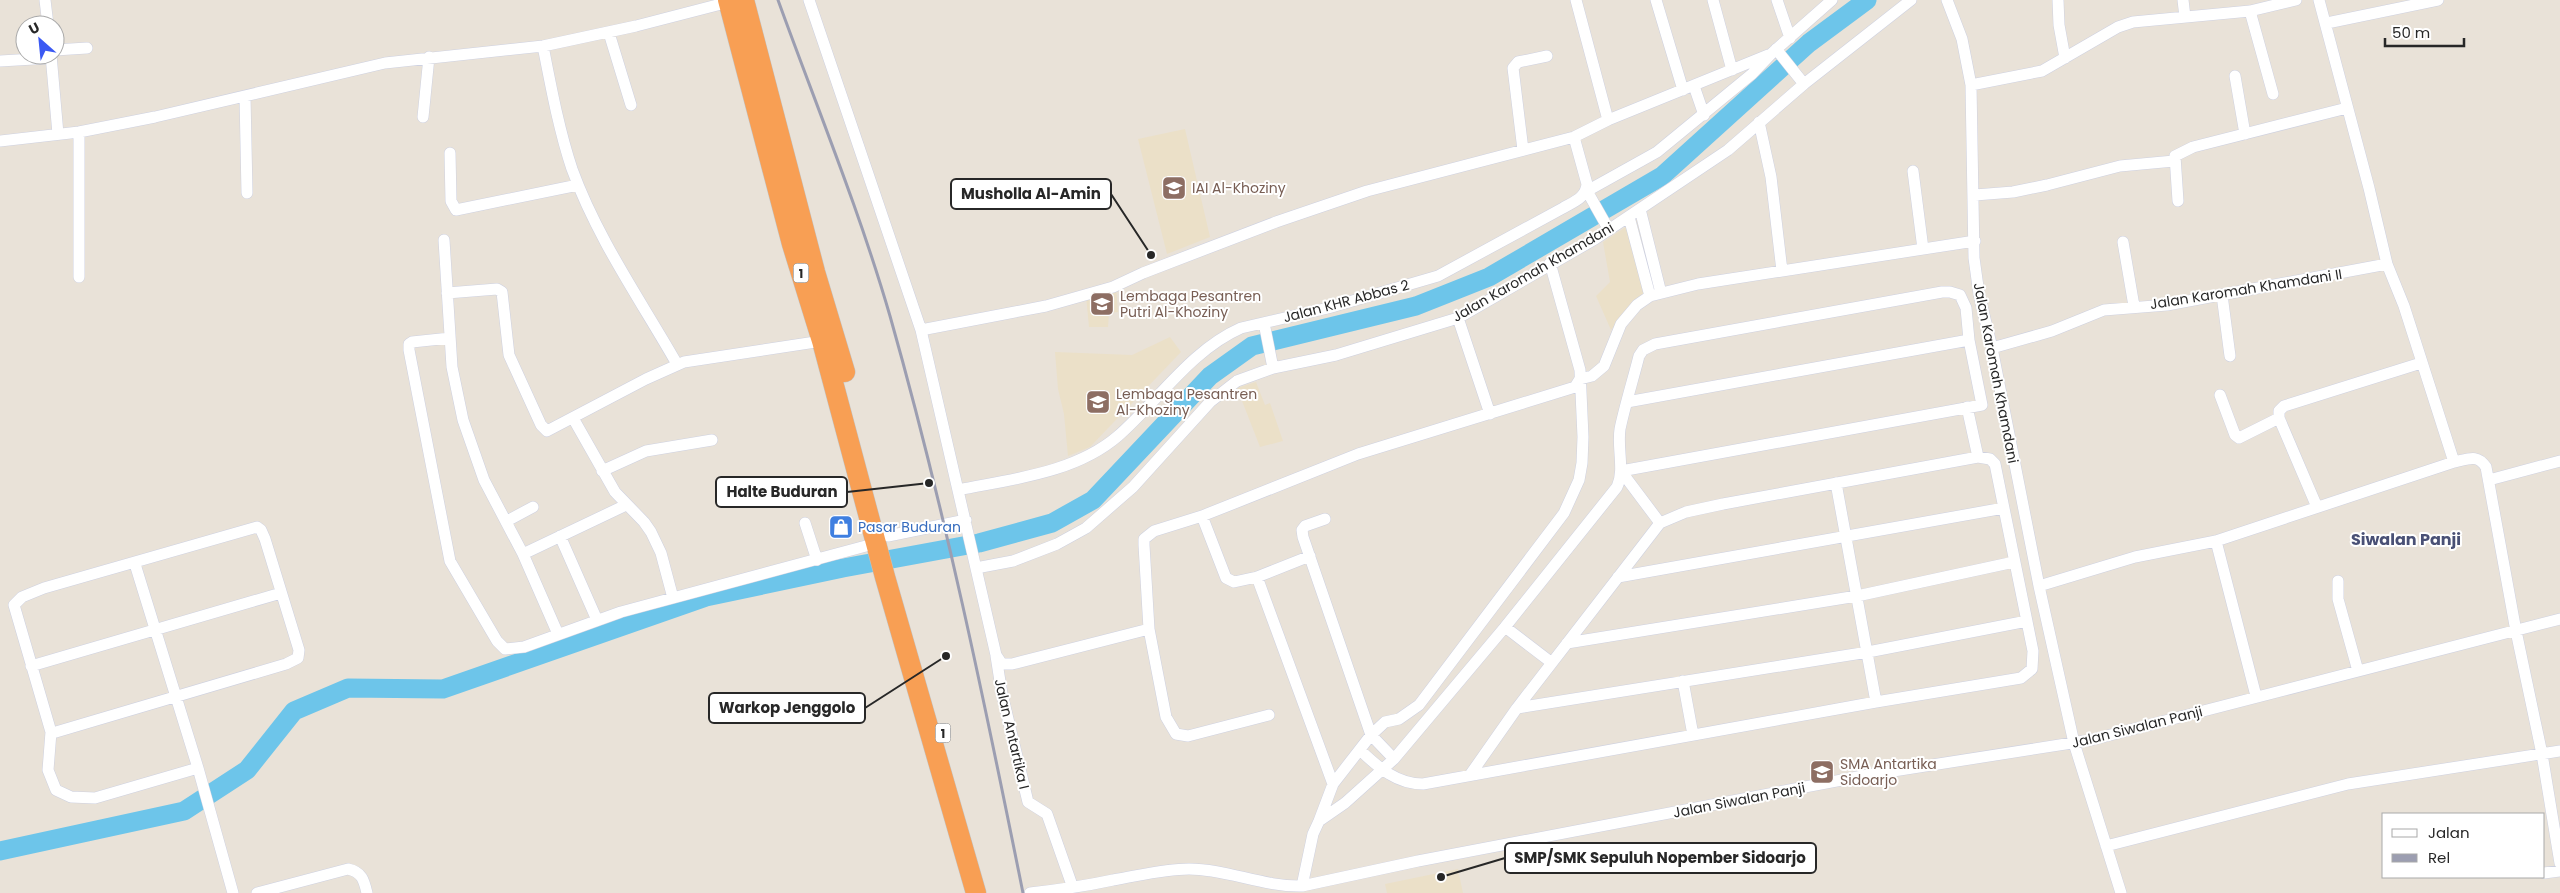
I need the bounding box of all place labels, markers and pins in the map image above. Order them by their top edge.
school or university icon: IAI Al-Khoziny [1161,175,1187,201]
place label: IAI Al-Khoziny [1192,178,1286,198]
callout: Musholla Al-Amin [951,179,1111,209]
place label: Lembaga Pesantren Putri Al-Khoziny [1120,286,1261,322]
school or university icon: Lembaga Pesantren Putri Al-Khoziny [1089,291,1115,317]
place label: Lembaga Pesantren Al-Khoziny [1116,384,1257,420]
school or university icon: Lembaga Pesantren Al-Khoziny [1085,389,1111,415]
callout: Halte Buduran [716,477,847,507]
shop icon: Pasar Buduran [828,514,854,540]
place label: Pasar Buduran [858,517,961,537]
callout: Warkop Jenggolo [709,693,865,723]
place label: SMA Antartika Sidoarjo [1840,754,1937,790]
school or university icon: SMA Antartika Sidoarjo [1809,759,1835,785]
callout: SMP/SMK Sepuluh Nopember Sidoarjo [1505,843,1816,873]

